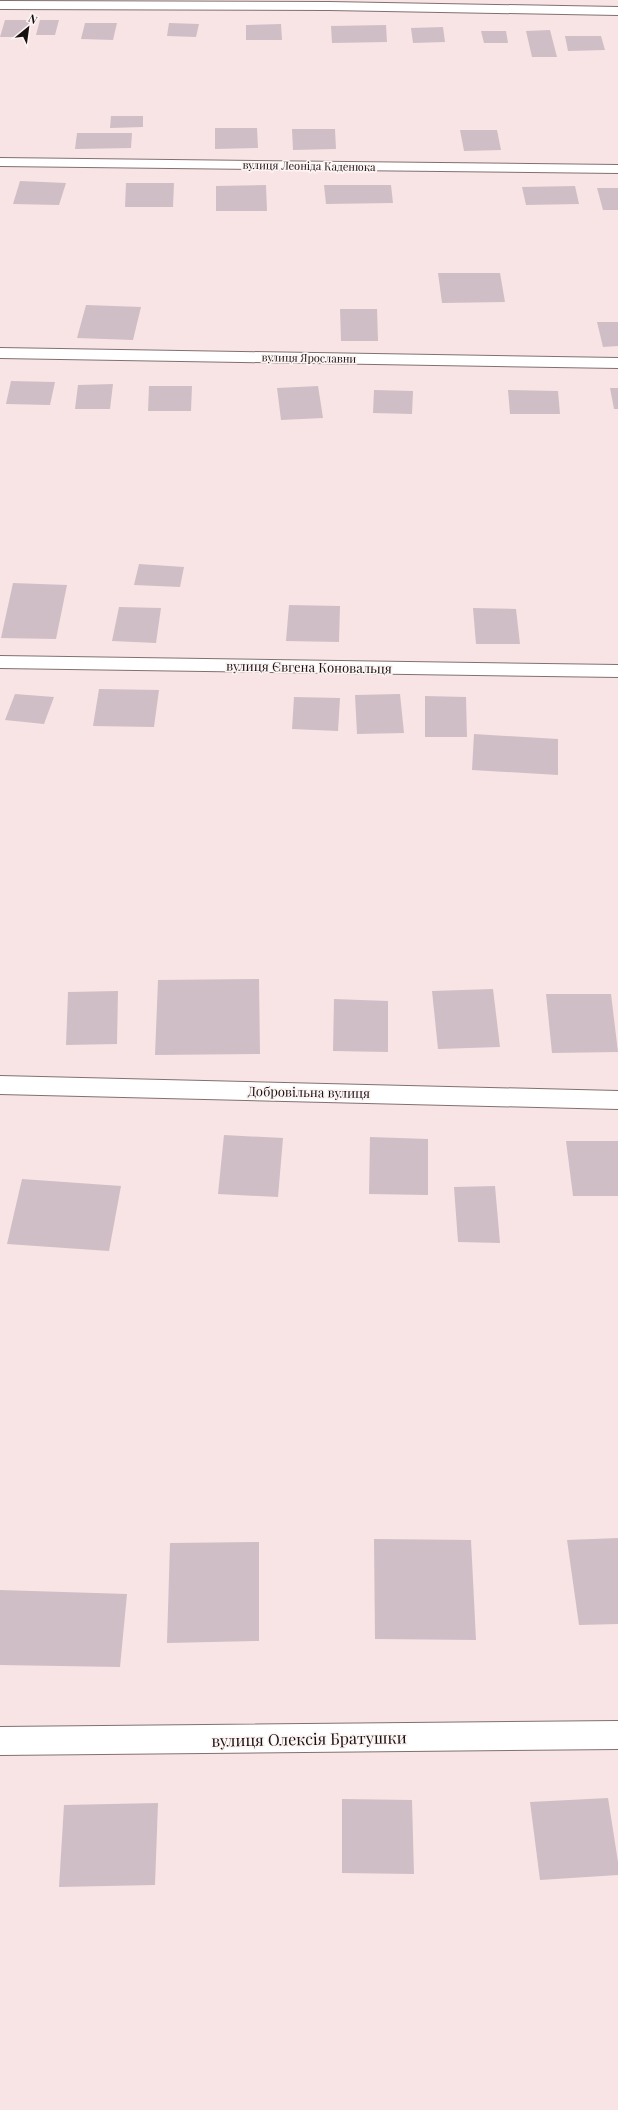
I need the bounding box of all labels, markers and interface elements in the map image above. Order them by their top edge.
north arrow [8,8,48,48]
text: N [26,10,40,27]
street label: вулиця Леоніда Каденюка [242,157,376,174]
street label: вулиця Ярославни [262,349,357,366]
street label: вулиця Євгена Коновальця [226,657,392,676]
street label: Добровільна вулиця [248,1082,370,1101]
street label: вулиця Олексія Братушки [211,1726,407,1751]

